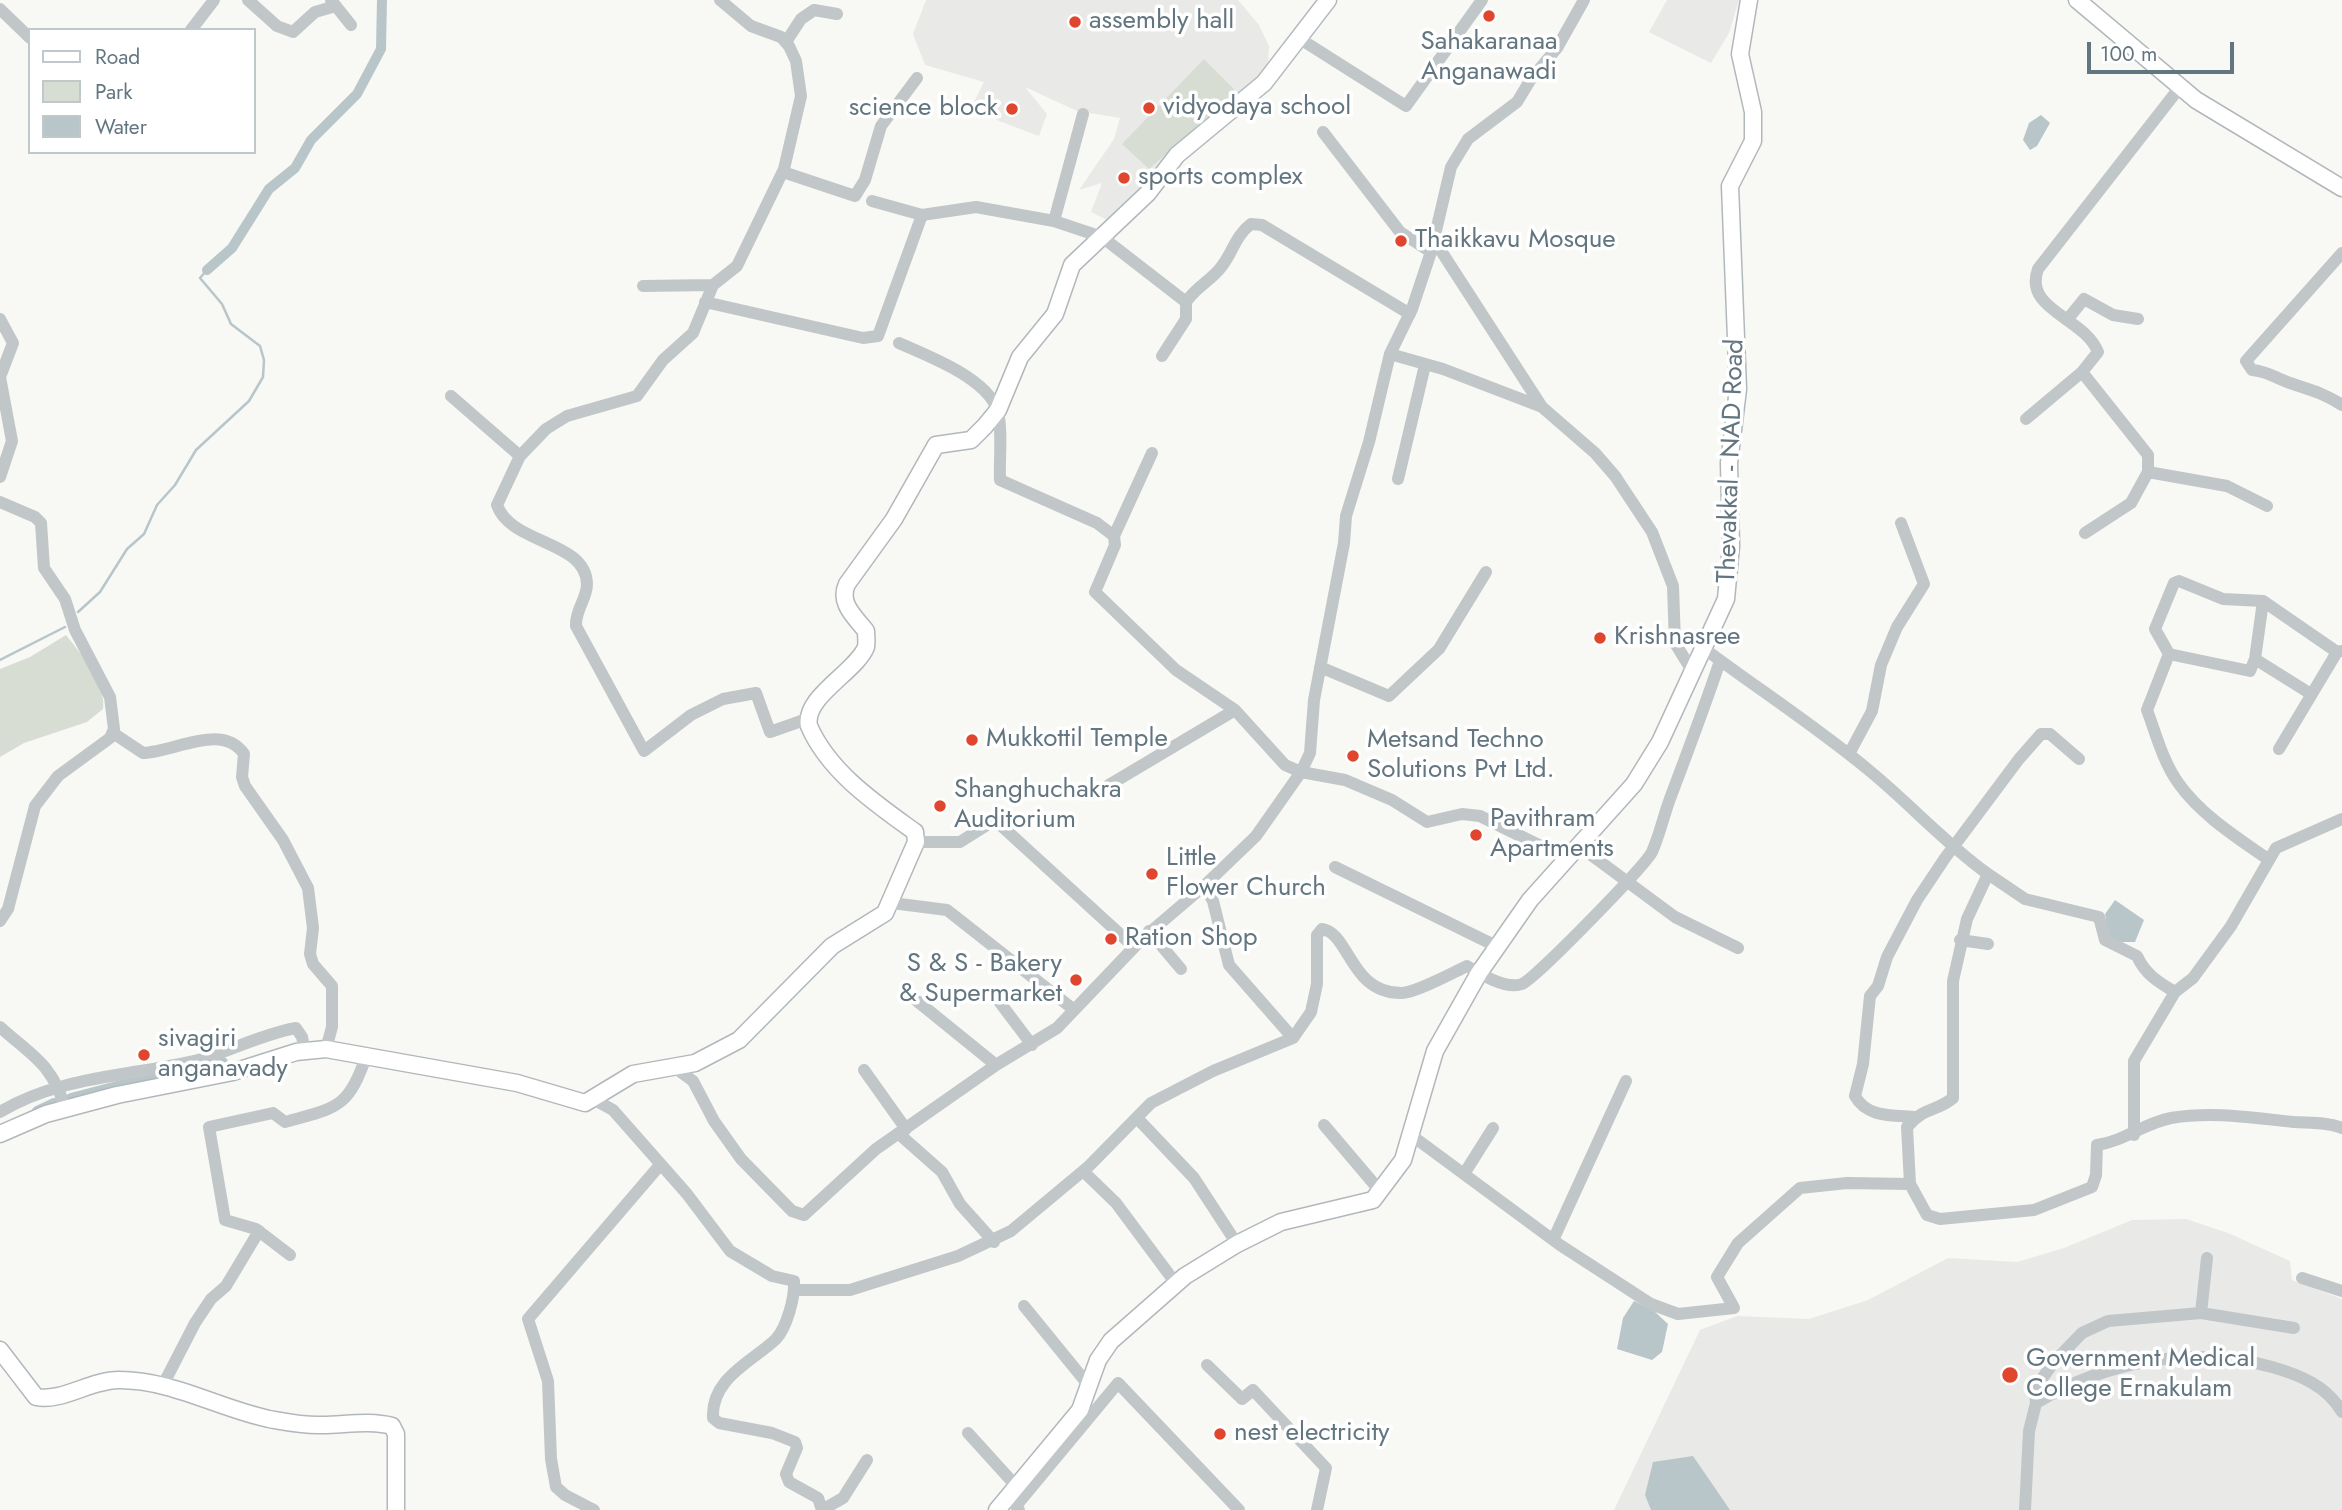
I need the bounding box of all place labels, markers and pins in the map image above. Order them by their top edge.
place label: assembly hall [1089,6,1234,38]
marker: Sahakaranaa Anganawadi [1481,8,1497,24]
marker: assembly hall [1067,14,1083,30]
place label: Sahakaranaa Anganawadi [1421,27,1557,88]
place label: vidyodaya school [1163,92,1351,124]
place label: science block [849,93,998,125]
marker: vidyodaya school [1141,100,1157,116]
marker: science block [1004,101,1020,117]
place label: sports complex [1138,162,1303,194]
marker: sports complex [1116,170,1132,186]
place label: Thaikkavu Mosque [1415,225,1616,257]
marker: Thaikkavu Mosque [1393,233,1409,249]
place label: Krishnasree [1614,622,1740,654]
marker: Krishnasree [1592,630,1608,646]
place label: Mukkottil Temple [986,724,1168,756]
place label: Metsand Techno Solutions Pvt Ltd. [1367,725,1554,786]
marker: Mukkottil Temple [964,732,980,748]
marker: Metsand Techno Solutions Pvt Ltd. [1345,748,1361,764]
place label: Shanghuchakra Auditorium [954,775,1122,836]
marker: Shanghuchakra Auditorium [932,798,948,814]
place label: Pavithram Apartments [1490,804,1614,866]
marker: Pavithram Apartments [1468,827,1484,843]
place label: Little Flower Church [1166,843,1326,904]
marker: Little Flower Church [1144,866,1160,882]
place label: Ration Shop [1125,923,1258,955]
marker: Ration Shop [1103,931,1119,947]
place label: S & S - Bakery & Supermarket [899,949,1062,1010]
marker: S & S - Bakery & Supermarket [1068,972,1084,988]
place label: sivagiri anganavady [158,1024,288,1086]
marker: sivagiri anganavady [136,1047,152,1063]
place label: Government Medical College Ernakulam [2026,1344,2255,1406]
marker: Government Medical College Ernakulam [2000,1365,2020,1385]
place label: nest electricity [1234,1418,1390,1450]
marker: nest electricity [1212,1426,1228,1442]

